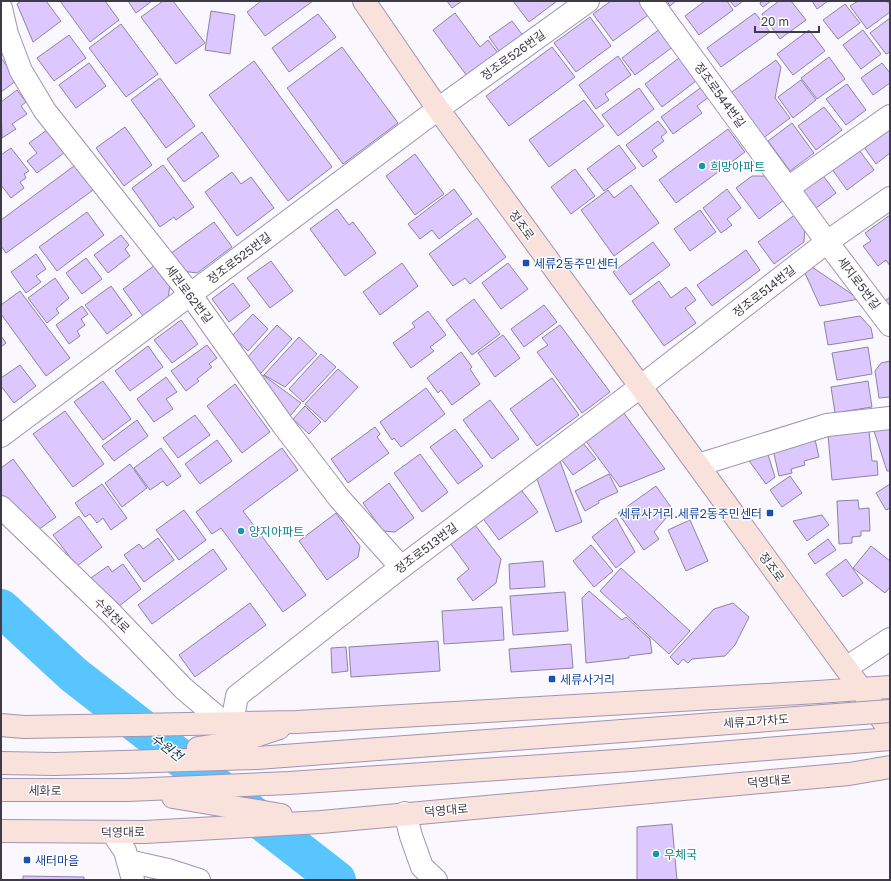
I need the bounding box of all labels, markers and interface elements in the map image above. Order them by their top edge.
scale bar [755,8,819,34]
text: 20 m [761,14,789,29]
street label: 정조로526번길 [478,26,548,84]
street label: 정조로544번길 [691,60,749,130]
place label: 희망아파트 [710,159,765,174]
marker: 희망아파트 [697,161,707,171]
street label: 정조로 [506,207,538,243]
street label: 정조로525번길 [204,229,274,287]
street label: 세지로5번길 [834,254,884,312]
place label: 세류2동주민센터 [534,256,618,271]
marker: 세류2동주민센터 [521,258,531,268]
street label: 세권로62번길 [162,262,216,326]
street label: 정조로514번길 [730,262,798,320]
place label: 세류사거리.세류2동주민센터 [619,506,762,521]
marker: 세류사거리.세류2동주민센터 [765,508,775,518]
street label: 정조로513번길 [392,519,460,577]
place label: 양지아파트 [249,524,304,539]
marker: 양지아파트 [236,526,246,536]
street label: 정조로 [756,549,788,585]
street label: 수원천로 [91,594,133,636]
place label: 세류사거리 [560,672,615,687]
marker: 세류사거리 [547,674,557,684]
street label: 세류고가차도 [722,711,790,731]
water label: 수원천 [148,730,187,765]
street label: 덕영대로 [746,772,792,790]
street label: 세화로 [28,783,62,798]
street label: 덕영대로 [423,801,469,819]
street label: 덕영대로 [101,824,145,840]
place label: 우체국 [664,847,697,862]
marker: 우체국 [651,849,661,859]
place label: 새터마을 [35,853,79,868]
marker: 새터마을 [22,855,32,865]

